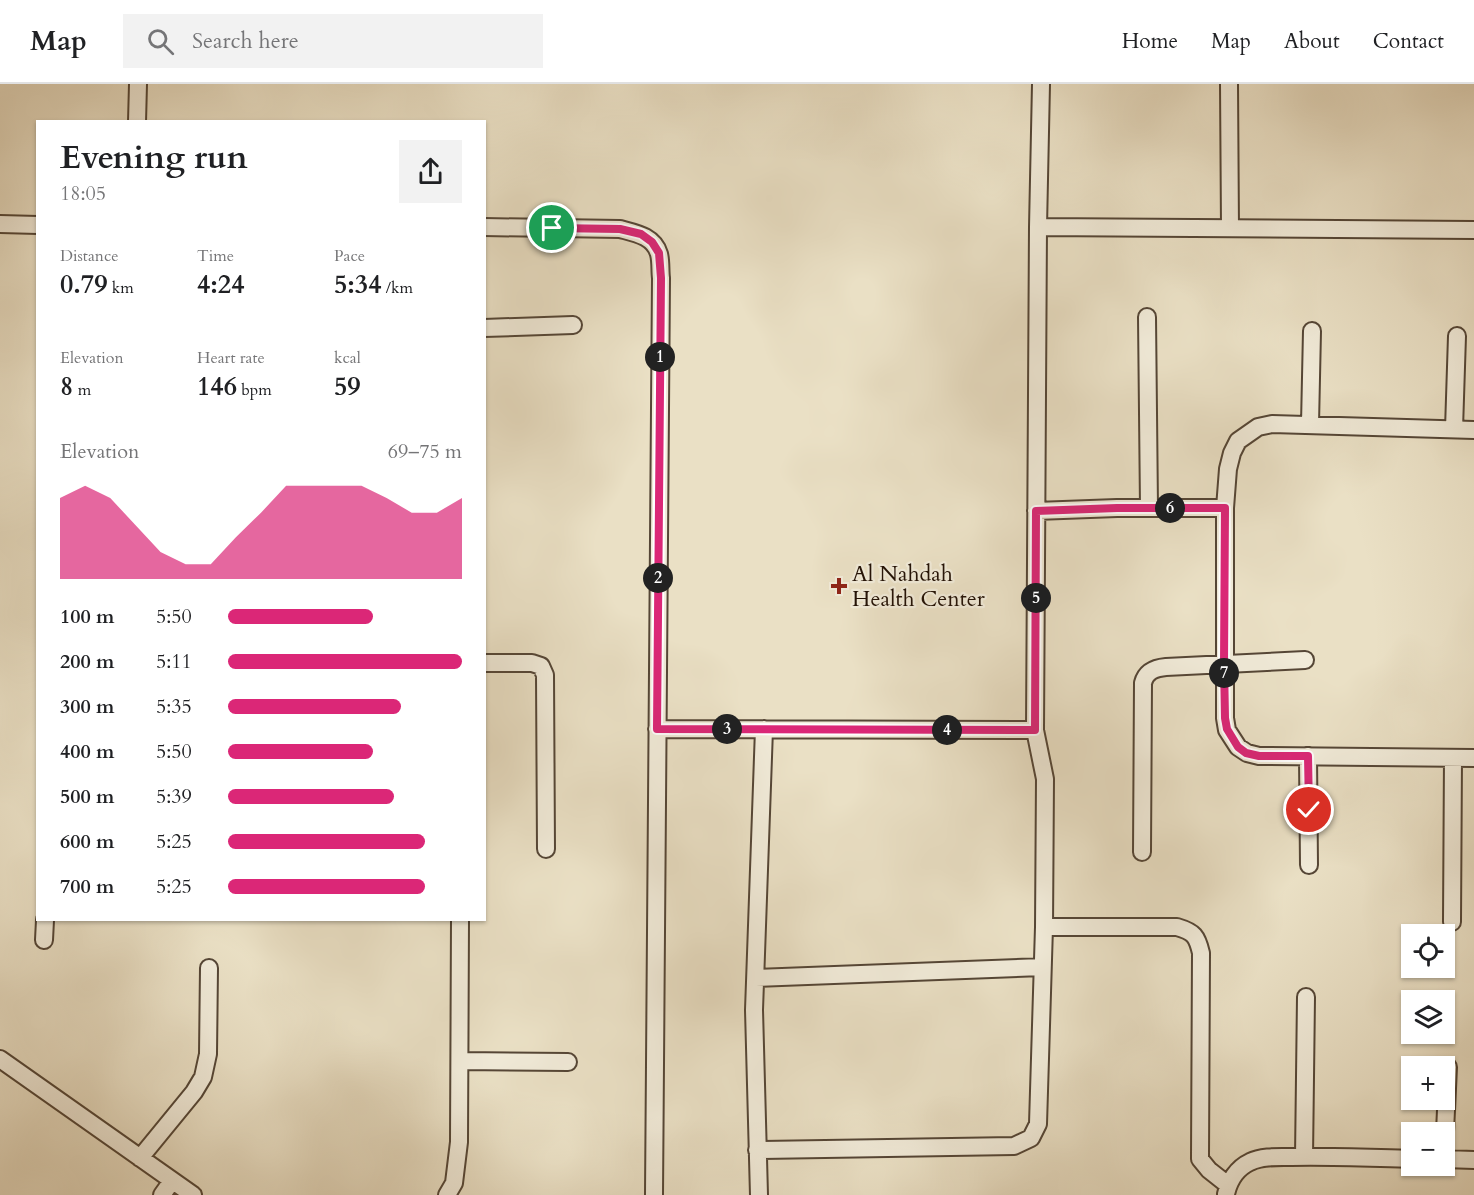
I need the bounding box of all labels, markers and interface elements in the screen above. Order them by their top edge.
search box [123,14,543,68]
text: Map [30,22,87,60]
icon: search [144,25,177,58]
text: Search here [192,26,299,56]
text: Home [1122,27,1178,56]
text: Map [1211,27,1251,56]
text: About [1284,27,1340,56]
text: Contact [1373,27,1444,56]
text: Evening run [60,135,248,180]
button: share [399,140,462,203]
text: 18:05 [60,180,106,207]
pin [526,202,577,253]
icon: arrive [535,211,568,244]
text: Distance [60,245,118,267]
text: Time [197,245,234,267]
text: Pace [334,245,365,267]
text: 0.79 [60,267,108,302]
text: 4:24 [197,267,245,302]
text: 5:34 [334,267,382,302]
text: km [108,277,134,299]
text: /km [382,277,413,299]
pin: 1 [645,342,675,372]
text: 1 [656,346,664,368]
text: Elevation [60,347,124,369]
text: Heart rate [197,347,265,369]
text: kcal [334,347,361,369]
text: 8 [60,369,73,404]
text: 146 [197,369,237,404]
text: 59 [334,369,361,404]
text: m [73,379,91,401]
text: bpm [237,379,272,401]
text: Elevation [60,438,139,465]
text: 69–75 m [388,438,462,465]
pin: 6 [1155,493,1185,523]
text: 6 [1166,497,1174,519]
place label: Al Nahdah Health Center [852,559,986,614]
pin: 2 [643,563,673,593]
text: 2 [654,567,662,589]
marker: Al Nahdah Health Center [830,577,848,595]
pin: 5 [1021,583,1051,613]
text: 5 [1032,587,1040,609]
text: 100 m [60,603,115,630]
text: 5:50 [156,603,192,630]
text: 200 m [60,648,115,675]
text: 5:11 [156,648,192,675]
pin: 7 [1209,658,1239,688]
text: 7 [1220,662,1228,684]
text: 300 m [60,693,115,720]
text: 5:35 [156,693,192,720]
pin: 3 [712,714,742,744]
pin: 4 [932,715,962,745]
text: 3 [723,718,731,740]
text: 4 [943,719,951,741]
text: 400 m [60,738,115,765]
text: 5:50 [156,738,192,765]
text: 500 m [60,783,115,810]
text: 5:39 [156,783,192,810]
pin [1283,784,1334,835]
icon: check [1292,793,1325,826]
text: 600 m [60,828,115,855]
text: 5:25 [156,828,192,855]
text: 700 m [60,873,115,900]
text: 5:25 [156,873,192,900]
map controls [1401,924,1455,1176]
button: locate [1401,924,1455,978]
button: layers [1401,990,1455,1044]
button: + [1401,1056,1455,1110]
button: − [1401,1122,1455,1176]

